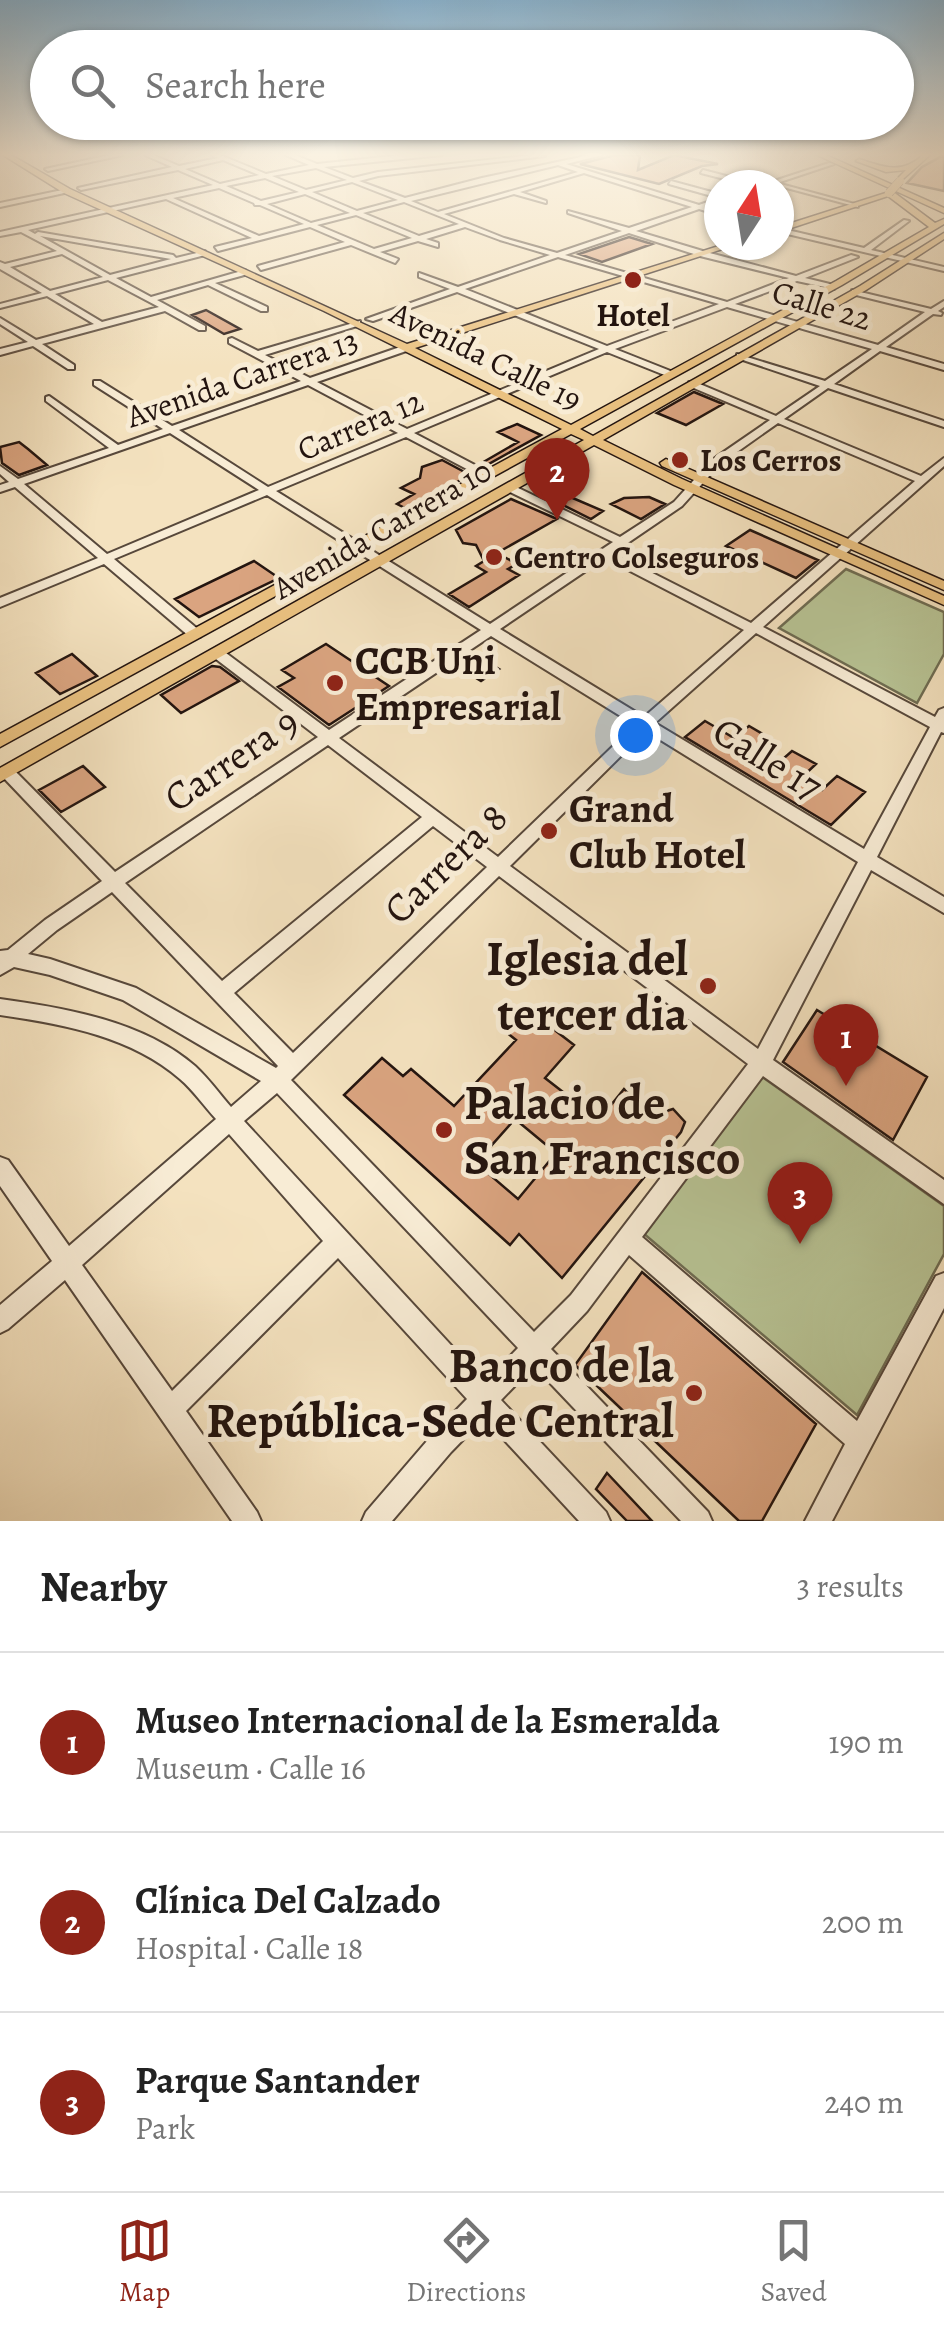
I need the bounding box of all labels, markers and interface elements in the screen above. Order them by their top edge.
search box [30,30,914,140]
icon: search [65,58,120,113]
text: Search here [145,59,326,111]
north arrow [704,170,794,260]
marker: Hotel [622,269,644,291]
street label: Calle 22 [767,269,877,341]
street label: Avenida Calle 19 [382,290,589,421]
place label: Hotel [596,293,670,337]
street label: Avenida Carrera 13 [119,318,364,439]
street label: Carrera 12 [290,379,430,471]
pin: 2 [524,438,590,520]
place label: Los Cerros [700,438,842,482]
street label: Avenida Carrera 10 [264,449,499,610]
marker: Los Cerros [669,449,691,471]
place label: Centro Colseguros [514,535,759,579]
marker: Centro Colseguros [483,546,505,568]
place label: CCB Uni Empresarial [355,633,562,734]
marker: CCB Uni Empresarial [324,672,346,694]
street label: Carrera 9 [153,694,309,825]
street label: Calle 17 [702,703,833,814]
your location [610,710,661,761]
place label: Grand Club Hotel [569,781,746,882]
street label: Carrera 8 [371,791,519,936]
marker: Grand Club Hotel [538,820,560,842]
place label: Iglesia del tercer dia [486,926,688,1047]
marker: Iglesia del tercer dia [697,975,719,997]
pin: 1 [814,1004,878,1086]
place label: Palacio de San Francisco [464,1070,741,1191]
marker: Palacio de San Francisco [433,1119,455,1141]
pin: 3 [768,1162,832,1244]
place label: Banco de la República-Sede Central [206,1333,674,1454]
marker: Banco de la República-Sede Central [683,1382,705,1404]
text: Nearby [40,1558,167,1615]
text: 3 results [797,1564,904,1608]
text: Museo Internacional de la Esmeralda [135,1694,720,1746]
text: 1 [67,1720,78,1764]
text: 190 m [828,1720,904,1764]
text: Museum · Calle 16 [135,1746,366,1790]
text: Clínica Del Calzado [135,1874,441,1926]
text: 2 [65,1900,80,1944]
text: 200 m [822,1900,904,1944]
text: Hospital · Calle 18 [135,1926,363,1970]
text: Parque Santander [135,2054,420,2106]
text: 3 [66,2080,79,2124]
text: 240 m [824,2080,904,2124]
text: Park [135,2106,195,2150]
tab: Map [117,2213,172,2311]
tab: Directions [406,2213,526,2311]
tab: Saved [761,2213,827,2311]

